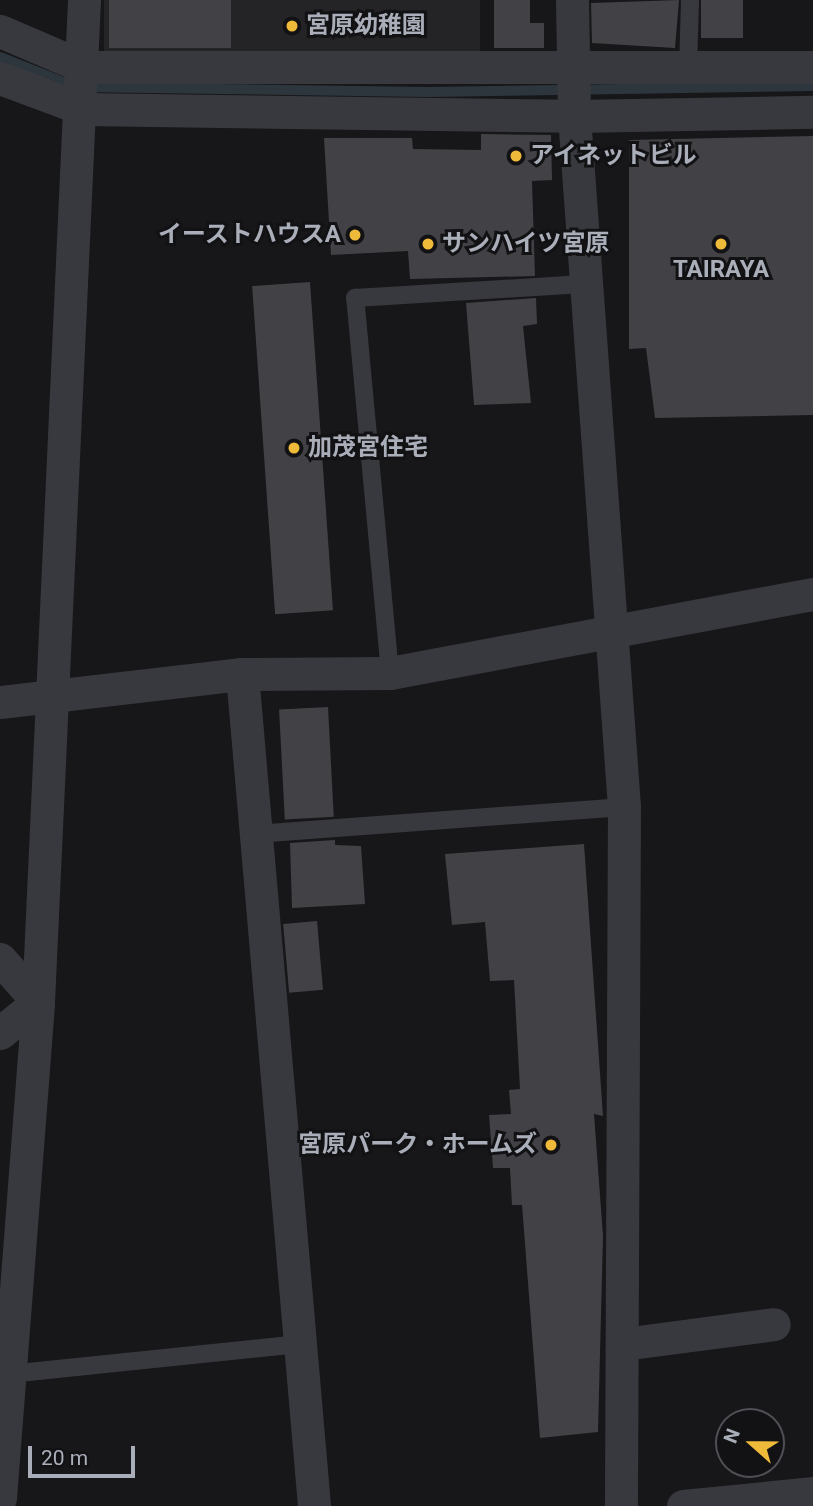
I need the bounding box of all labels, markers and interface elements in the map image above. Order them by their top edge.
place label: 宮原幼稚園 [306,12,426,40]
marker: 宮原幼稚園 [284,18,300,34]
place label: アイネットビル [530,142,698,170]
marker: アイネットビル [508,148,524,164]
place label: イーストハウスA [157,221,341,249]
marker: イーストハウスA [347,227,363,243]
place label: サンハイツ宮原 [442,230,610,258]
marker: サンハイツ宮原 [420,236,436,252]
marker: TAIRAYA [713,236,729,252]
place label: TAIRAYA [673,256,769,284]
place label: 加茂宮住宅 [308,434,428,462]
marker: 加茂宮住宅 [286,440,302,456]
place label: 宮原パーク・ホームズ [297,1131,537,1159]
marker: 宮原パーク・ホームズ [543,1137,559,1153]
north arrow [715,1408,785,1478]
text: N [719,1426,745,1446]
scale bar [32,1432,138,1476]
text: 20 m [41,1446,88,1470]

